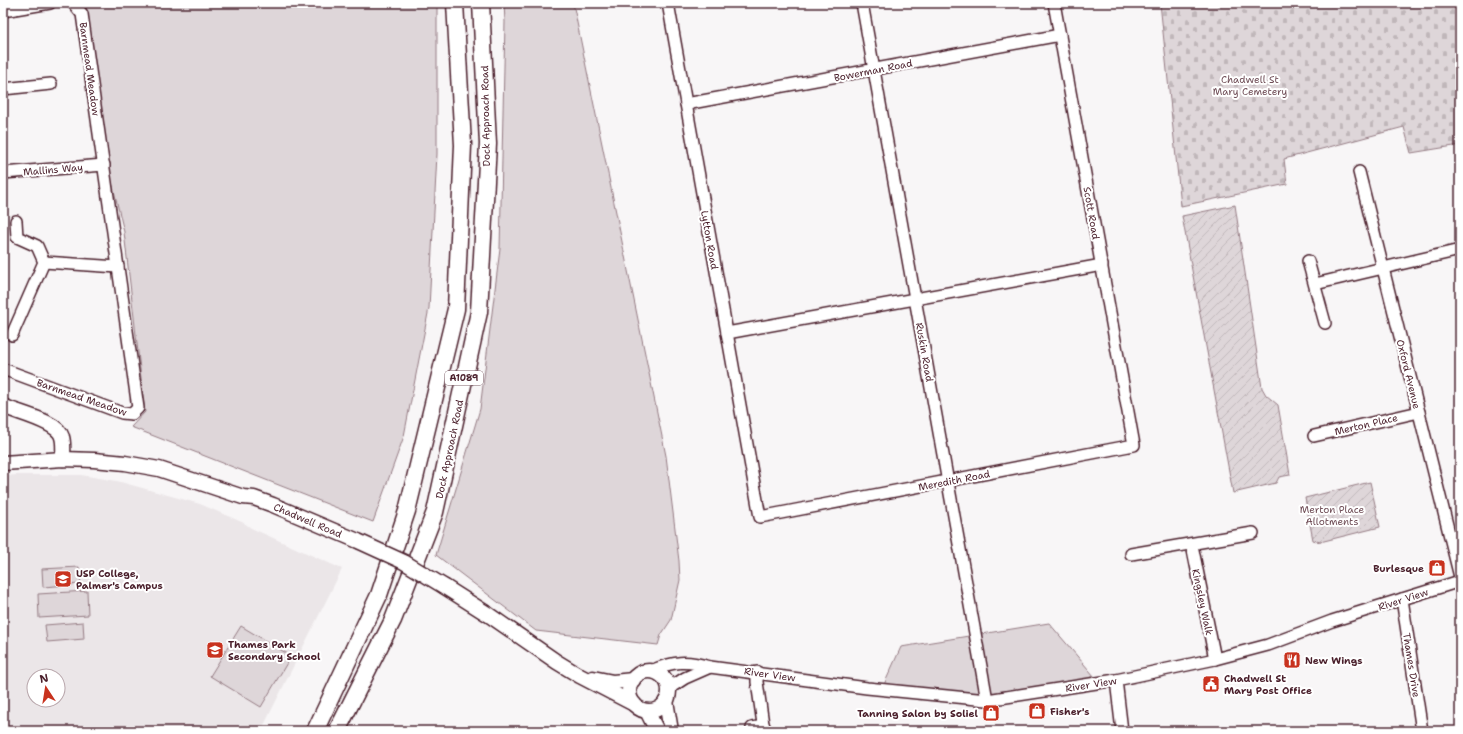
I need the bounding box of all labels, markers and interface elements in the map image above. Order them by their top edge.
street label: Barnmead Meadow [76,21,103,117]
street label: Bowerman Road [833,56,914,84]
street label: Dock Approach Road [478,65,493,167]
park label: Chadwell St Mary Cemetery [1213,73,1288,98]
street label: Mallins Way [23,160,84,179]
street label: Scott Road [1080,186,1103,241]
street label: Lytton Road [698,210,721,271]
street label: Ruskin Road [913,321,936,383]
street label: Oxford Avenue [1394,338,1424,411]
road number: A1089 [445,371,483,385]
street label: Barnmead Meadow [35,376,129,419]
street label: Dock Approach Road [433,398,466,500]
street label: Merton Place [1333,411,1399,438]
street label: Meredith Road [917,467,992,494]
street label: Chadwell Road [272,500,345,541]
park label: Merton Place Allotments [1300,503,1365,528]
shop icon: Burlesque [1427,558,1447,578]
place label: Burlesque [1373,562,1424,575]
place label: USP College, Palmer's Campus [76,567,163,592]
street label: Kingsley Walk [1189,568,1216,637]
school or university icon: USP College, Palmer's Campus [53,569,73,589]
street label: River View [1376,585,1430,614]
street label: Thames Drive [1400,632,1423,699]
place label: Thames Park Secondary School [228,638,321,663]
school or university icon: Thames Park Secondary School [205,640,225,660]
restaurant icon: New Wings [1282,650,1302,670]
place label: New Wings [1305,654,1363,667]
street label: River View [743,664,797,685]
north arrow [26,668,66,708]
text: N [38,670,50,687]
place label: Chadwell St Mary Post Office [1224,672,1312,697]
street label: River View [1064,674,1118,695]
public building icon: Chadwell St Mary Post Office [1201,674,1221,694]
shop icon: Fisher's [1027,701,1047,721]
shop icon: Tanning Salon by Soliel [981,703,1001,723]
place label: Fisher's [1050,705,1089,718]
place label: Tanning Salon by Soliel [857,707,979,720]

